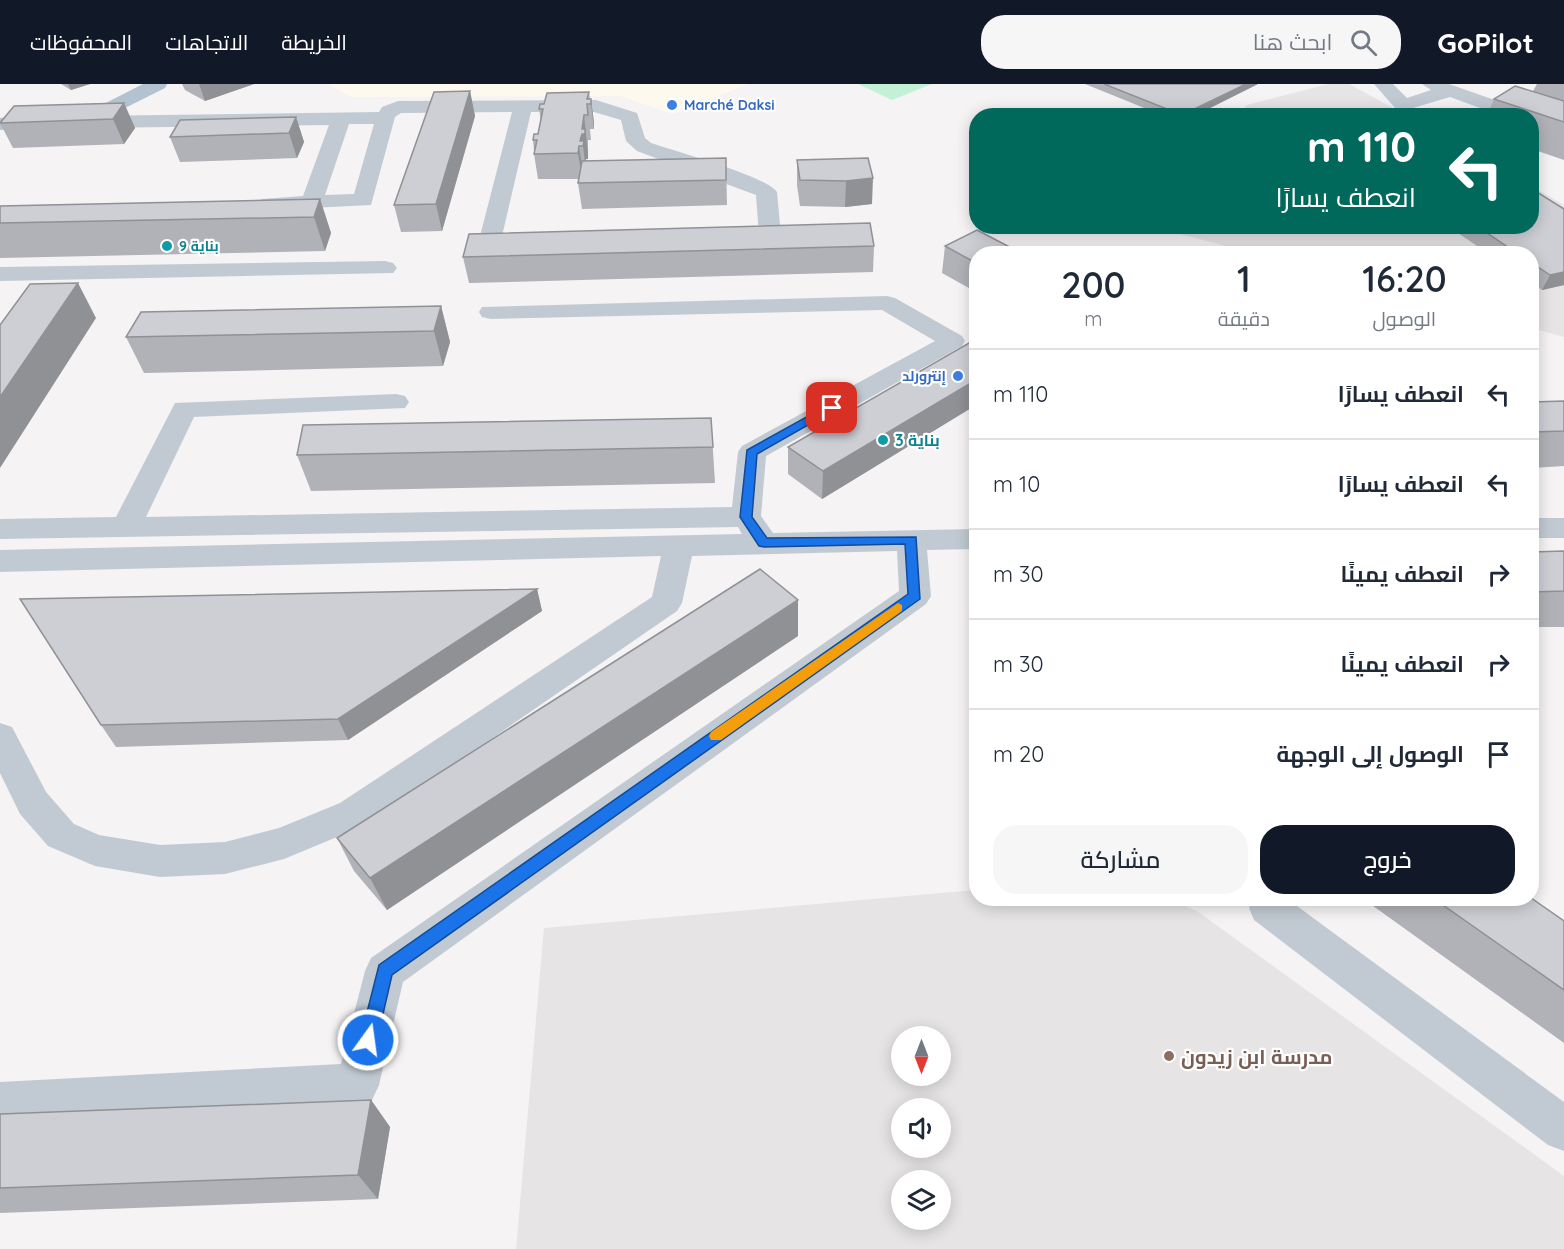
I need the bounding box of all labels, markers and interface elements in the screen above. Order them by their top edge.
search box [981,15,1401,69]
text: GoPilot [1437,25,1534,60]
icon: search [1347,26,1380,59]
text: ابحث هنا [1253,28,1332,56]
text: المحفوظات [30,29,132,55]
text: الاتجاهات [165,29,248,55]
text: الخريطة [281,29,347,55]
place label: Marché Daksi [684,96,774,114]
marker: Marché Daksi [665,98,679,112]
text: 110 m [1307,120,1416,173]
icon: left [1437,132,1515,210]
text: انعطف يسارًا [1276,180,1416,214]
place label: بناية 9 [179,237,219,255]
marker: بناية 9 [160,239,174,253]
text: 1 [1237,256,1251,301]
text: 16:20 [1362,256,1447,301]
text: 200 [1061,262,1125,307]
text: m [1084,306,1103,331]
text: دقيقة [1218,306,1270,331]
text: الوصول [1373,306,1436,331]
place label: إنترورلد [902,367,946,386]
marker: إنترورلد [951,369,965,383]
icon: left [1482,378,1515,411]
text: 110 m [993,380,1048,408]
text: انعطف يسارًا [1338,380,1464,408]
pin [806,382,857,433]
icon: arrive [815,391,848,424]
place label: بناية 3 [895,430,940,450]
marker: بناية 3 [876,433,890,447]
icon: left [1482,468,1515,501]
text: 10 m [993,470,1040,498]
text: انعطف يسارًا [1338,470,1464,498]
icon: right [1482,558,1515,591]
text: 30 m [993,560,1044,588]
text: انعطف يمينًا [1341,560,1464,588]
icon: right [1482,648,1515,681]
text: 30 m [993,650,1044,678]
text: انعطف يمينًا [1341,650,1464,678]
icon: arrive [1482,738,1515,771]
text: 20 m [993,740,1044,768]
text: الوصول إلى الوجهة [1276,740,1464,768]
button: مشاركة [993,825,1248,894]
button: خروج [1260,825,1515,894]
position arrow [336,1008,400,1072]
north arrow [891,1026,951,1086]
map controls [891,1026,951,1230]
place label: مدرسة ابن زيدون [1181,1044,1332,1069]
marker: مدرسة ابن زيدون [1162,1049,1176,1063]
button: sound [891,1098,951,1158]
button: layers [891,1170,951,1230]

